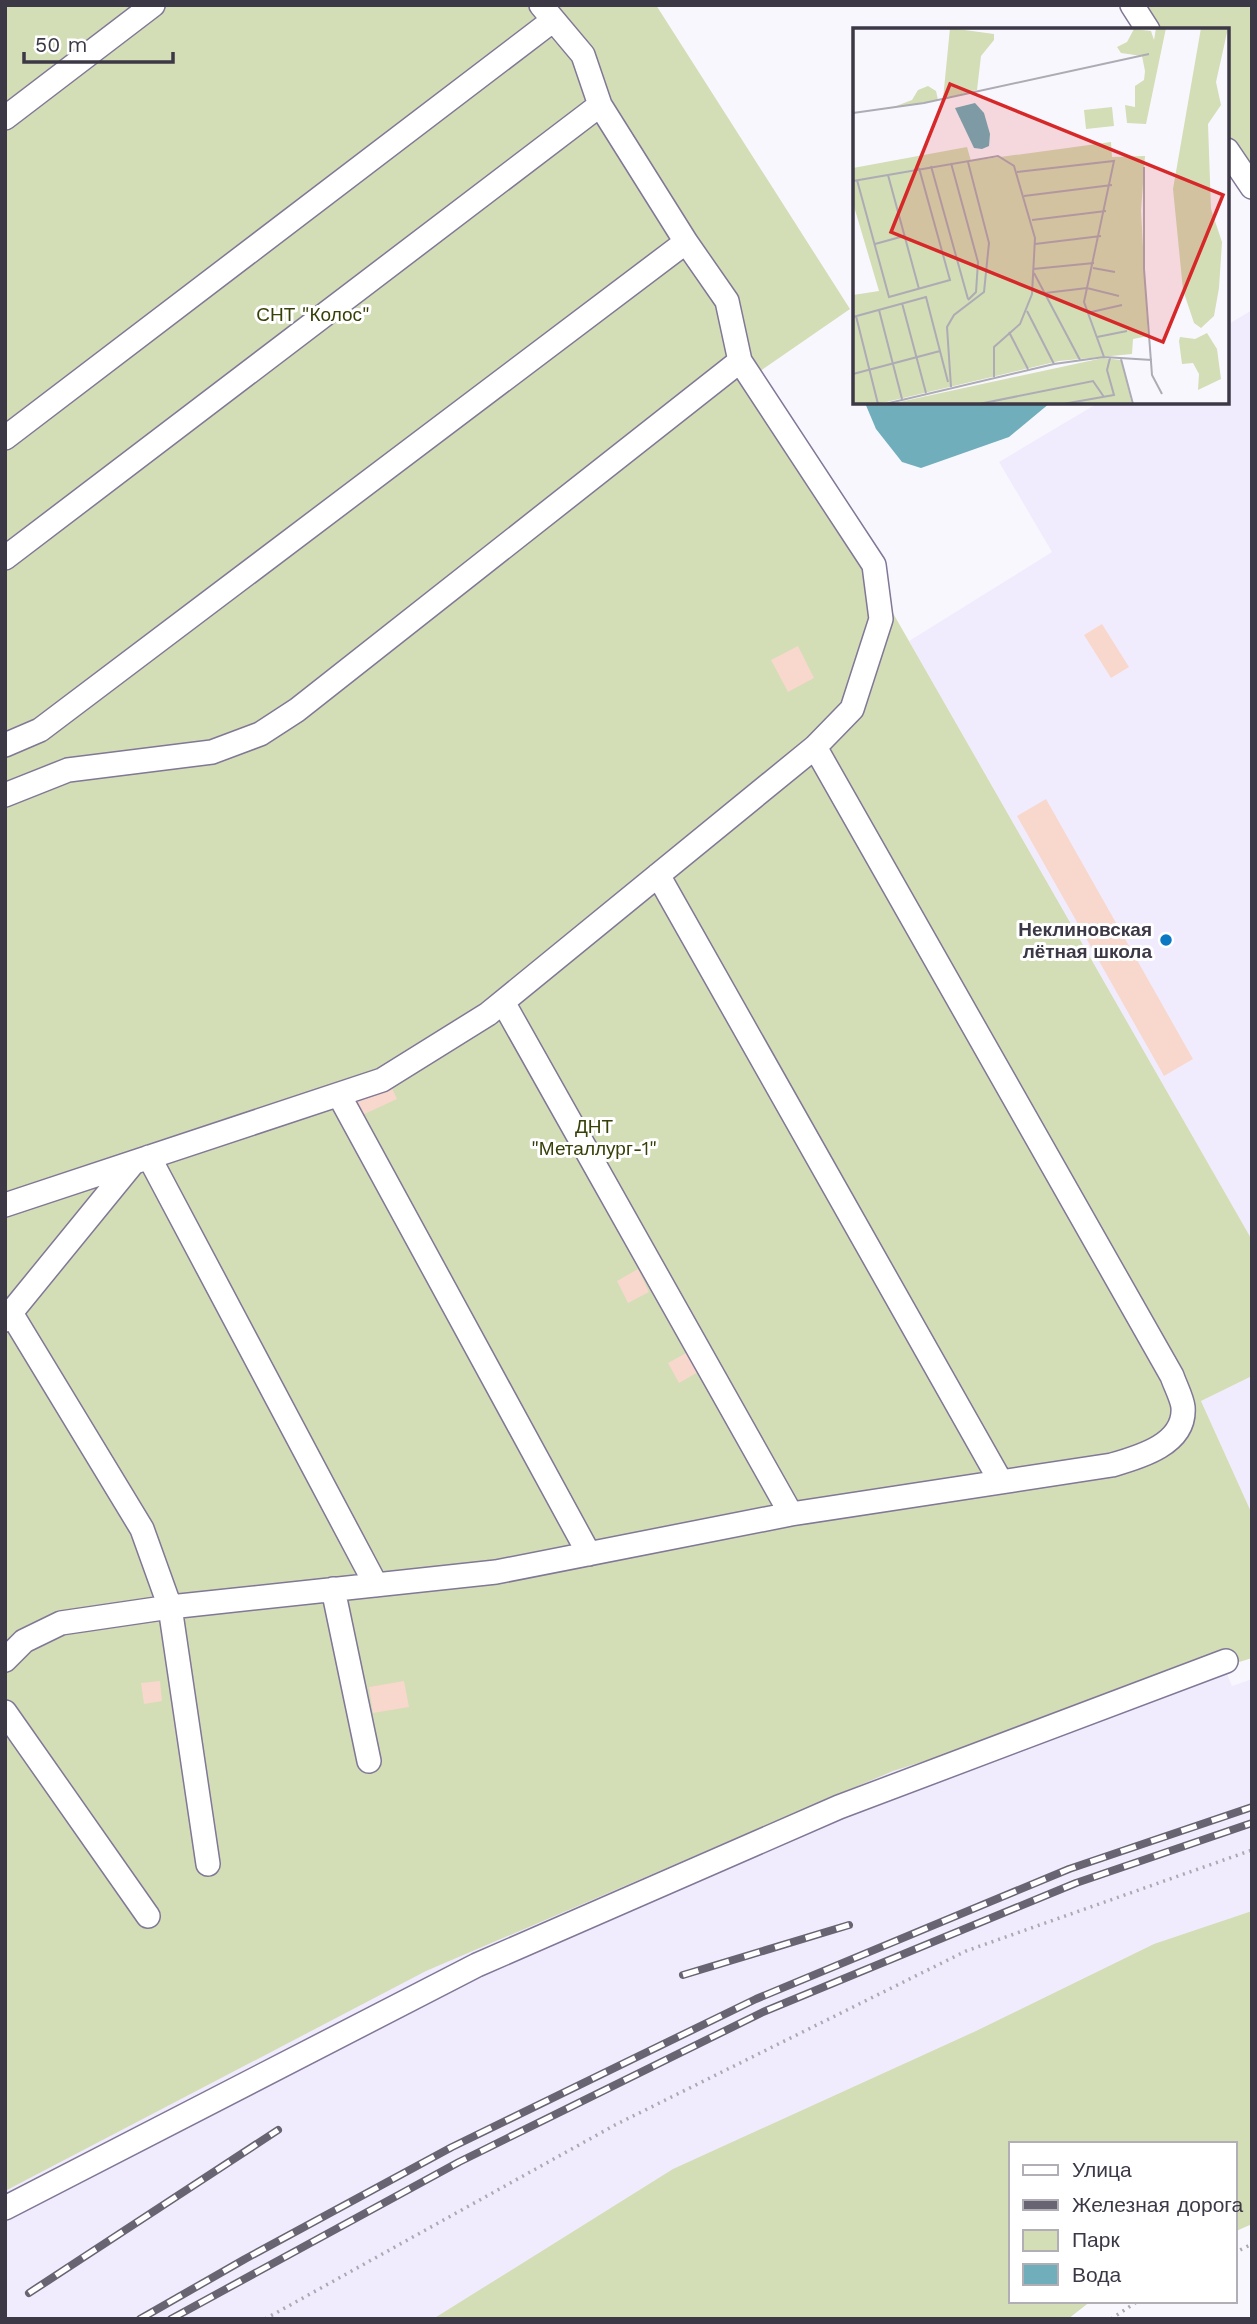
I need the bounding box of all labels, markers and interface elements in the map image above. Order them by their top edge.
scale bar [24,21,173,65]
inset map [853,28,1229,404]
text: 50 m [35,32,87,57]
park label: СНТ "Колос" [256,303,370,326]
place label: Неклиновская лётная школа [1018,918,1152,963]
marker: Неклиновская лётная школа [1158,932,1174,948]
park label: ДНТ "Металлург-1" [531,1115,657,1160]
legend [1009,2142,1236,2303]
text: Улица [1072,2157,1132,2182]
text: Железная дорога [1072,2192,1244,2217]
text: Парк [1072,2227,1120,2252]
text: Вода [1072,2262,1121,2287]

